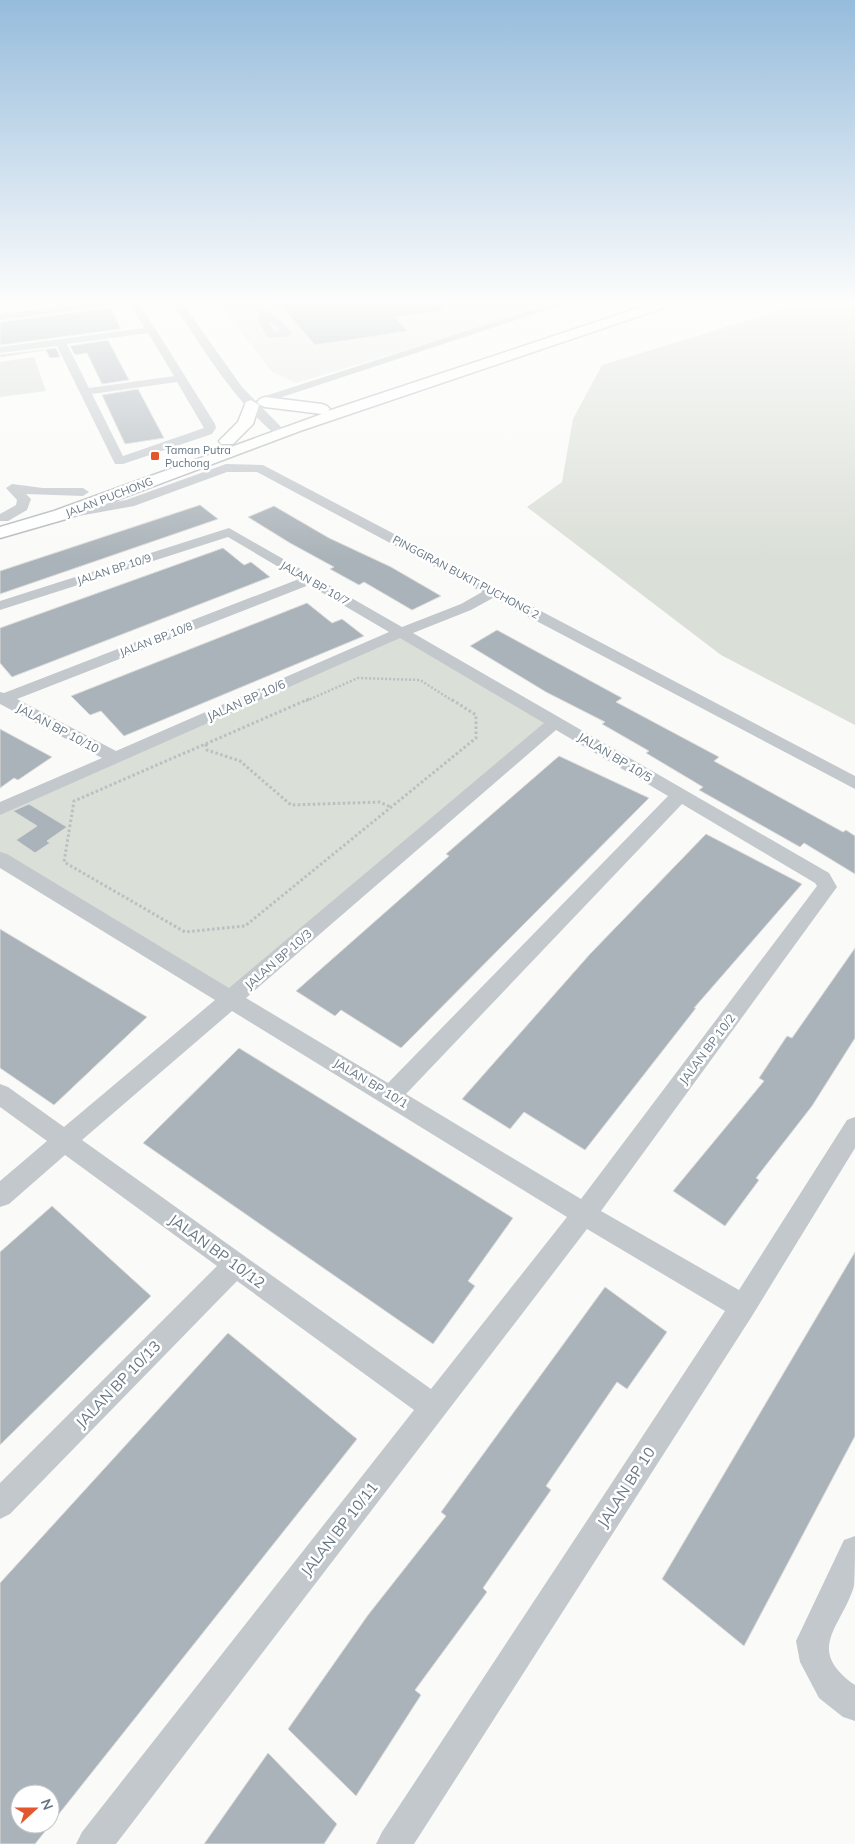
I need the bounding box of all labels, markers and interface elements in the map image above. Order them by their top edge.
place label: Taman Putra Puchong [165,443,231,470]
marker: Taman Putra Puchong [149,450,161,462]
street label: JALAN PUCHONG [63,474,155,520]
street label: PINGGIRAN BUKIT PUCHONG 2 [390,532,542,622]
street label: JALAN BP 10/9 [75,550,153,588]
street label: JALAN BP 10/7 [278,558,352,608]
street label: JALAN BP 10/8 [117,619,195,659]
street label: JALAN BP 10/6 [205,676,287,724]
street label: JALAN BP 10/10 [14,700,102,756]
street label: JALAN BP 10/5 [575,729,655,785]
street label: JALAN BP 10/3 [241,926,315,992]
street label: JALAN BP 10/2 [676,1011,738,1087]
street label: JALAN BP 10/1 [331,1055,411,1111]
street label: JALAN BP 10/12 [165,1210,269,1292]
street label: JALAN BP 10/13 [72,1336,164,1432]
street label: JALAN BP 10 [593,1443,659,1531]
street label: JALAN BP 10/11 [296,1478,382,1580]
north arrow [10,1784,60,1834]
text: N [37,1796,57,1813]

